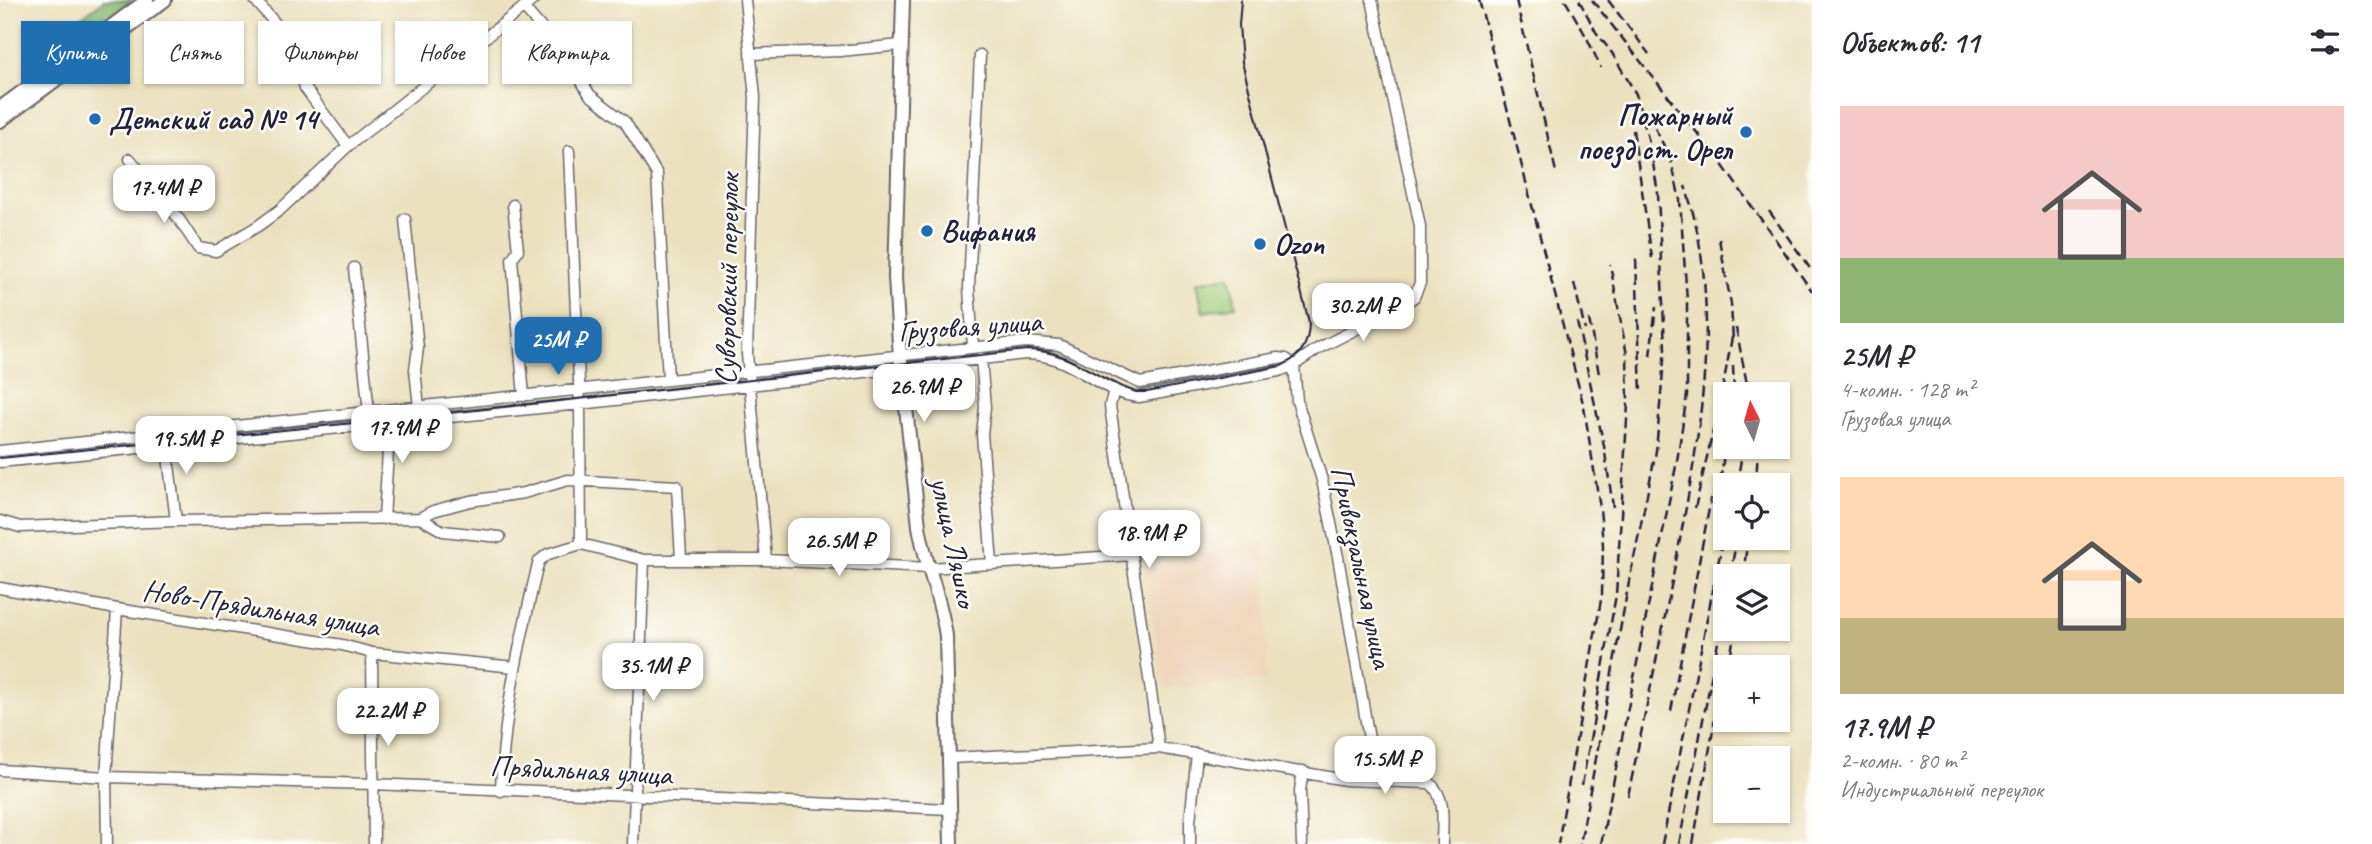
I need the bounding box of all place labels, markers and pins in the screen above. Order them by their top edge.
place label: Пожарный поезд ст. Орел [1578,96,1734,169]
place label: Детский сад № 14 [109,100,321,138]
marker: Детский сад № 14 [87,111,103,127]
marker: Пожарный поезд ст. Орел [1738,124,1754,140]
pin: 17.4M ₽ [99,166,229,225]
place label: Вифания [941,212,1036,250]
marker: Вифания [919,223,935,239]
place label: Ozon [1274,225,1325,263]
marker: Ozon [1252,236,1268,252]
pin: 30.2M ₽ [1298,284,1428,343]
pin: 25M ₽ [509,318,607,377]
pin: 26.9M ₽ [859,364,989,424]
pin: 17.9M ₽ [337,406,467,465]
pin: 19.5M ₽ [121,416,251,476]
pin: 18.9M ₽ [1084,510,1214,570]
pin: 26.5M ₽ [774,518,904,578]
pin: 35.1M ₽ [588,644,718,703]
pin: 22.2M ₽ [323,688,453,748]
pin: 15.5M ₽ [1320,736,1450,796]

